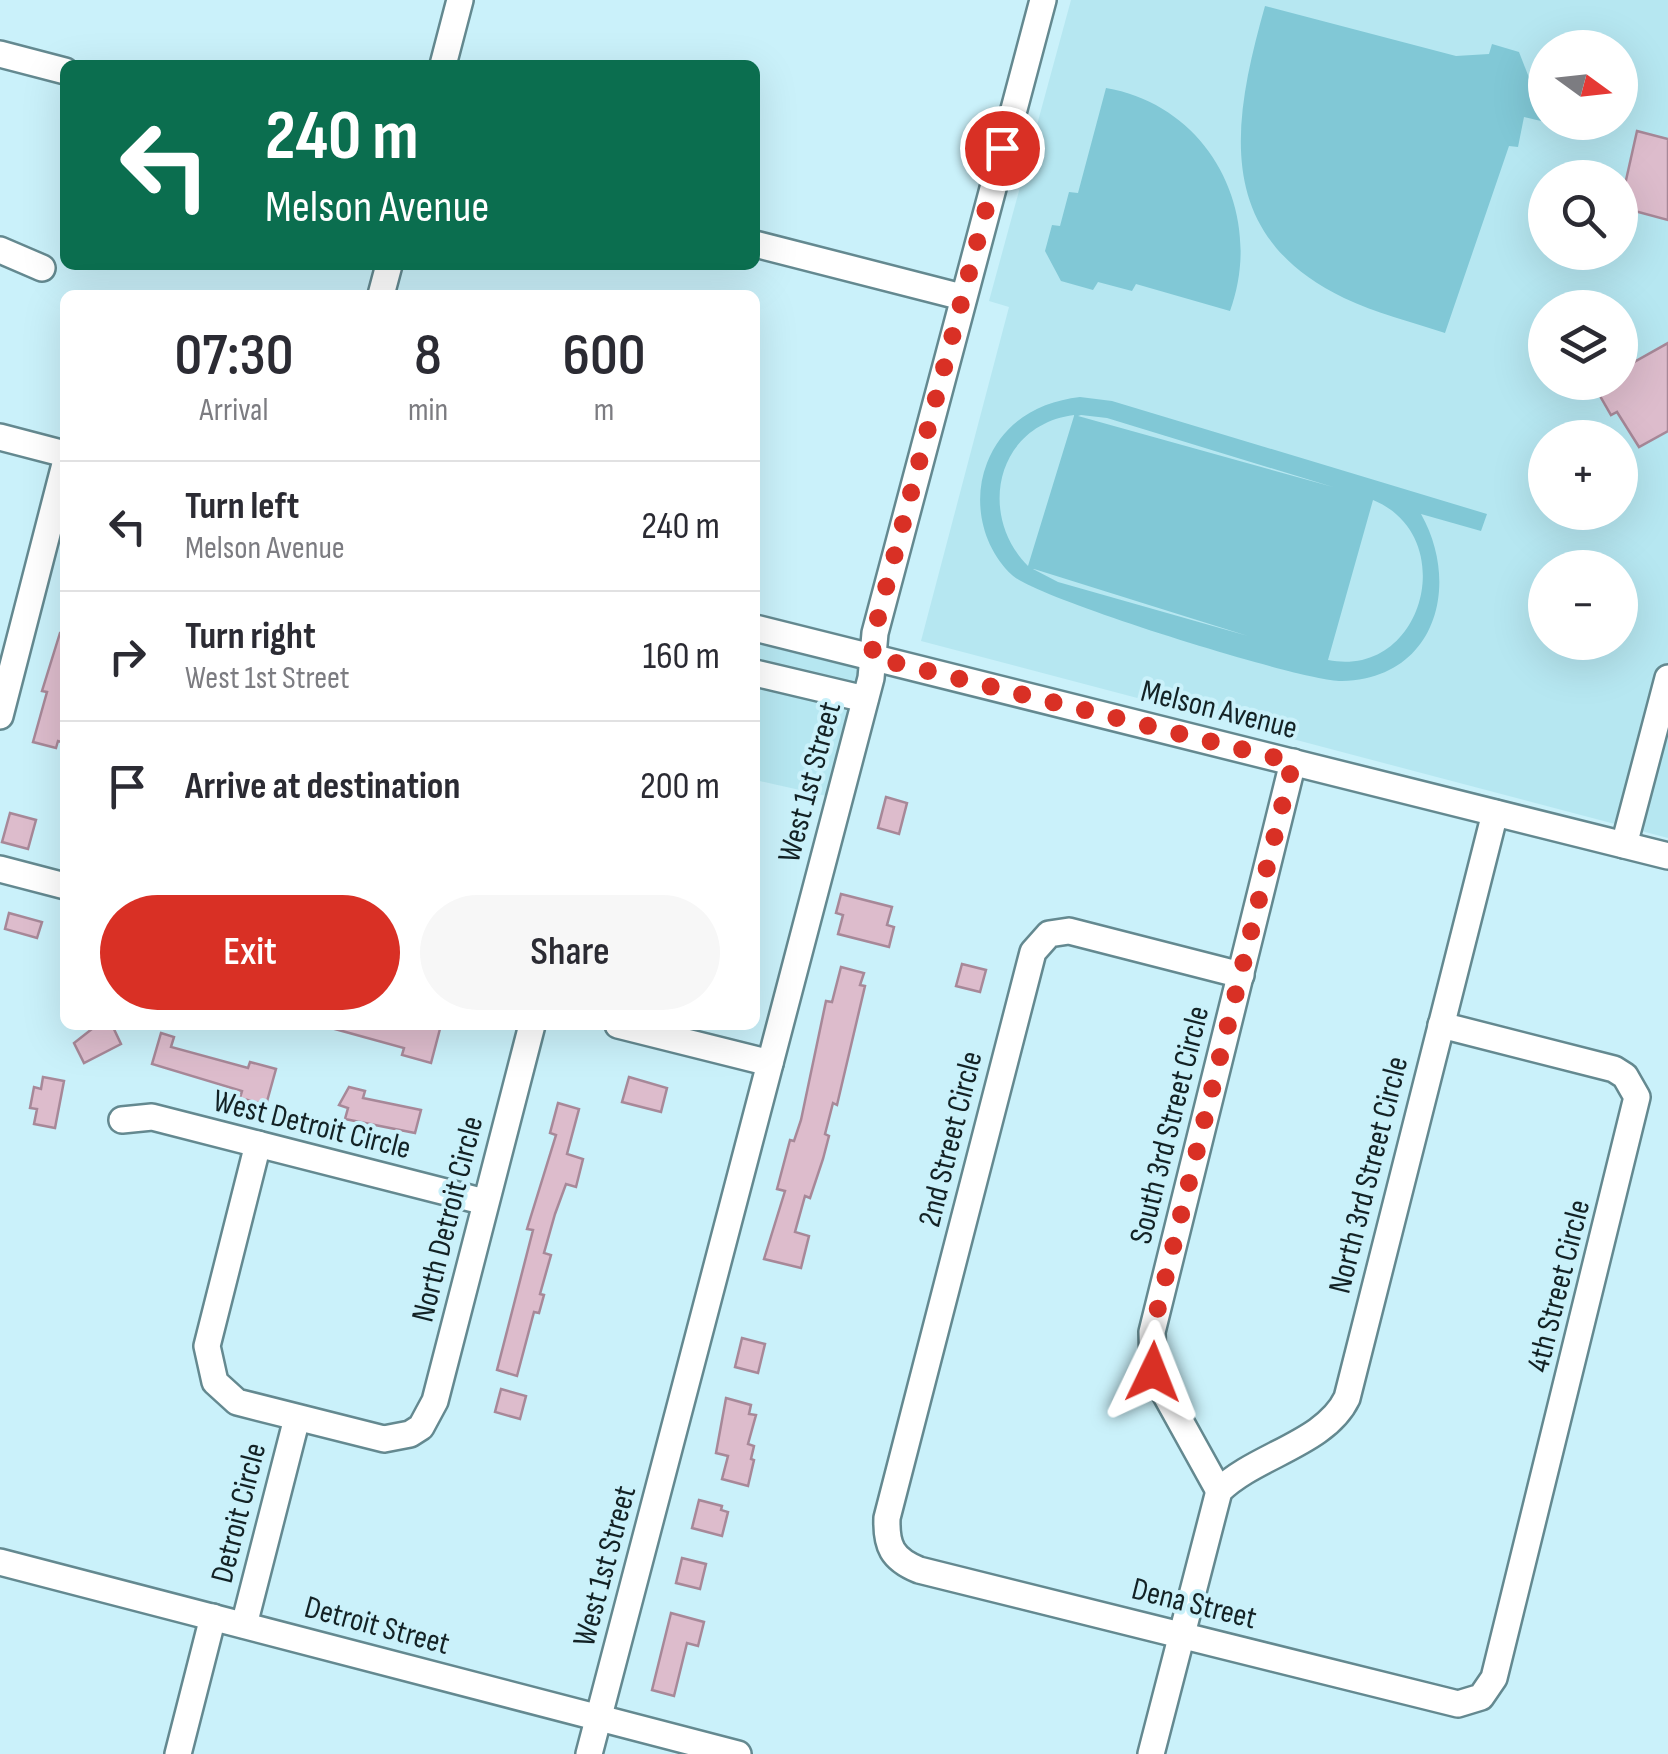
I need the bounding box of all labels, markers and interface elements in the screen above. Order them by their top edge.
north arrow [1528,30,1638,140]
map controls [1528,30,1638,660]
text: 240 m [265,95,419,179]
icon: left [100,100,230,230]
pin [960,106,1045,191]
icon: arrive [975,121,1030,176]
button: search [1528,160,1638,270]
text: Melson Avenue [265,180,489,235]
button: layers [1528,290,1638,400]
text: 07:30 [174,320,294,392]
text: 8 [414,320,442,392]
text: 600 [563,320,646,392]
text: Arrival [200,391,268,430]
text: min [408,391,448,430]
text: m [594,391,614,430]
button: + [1528,420,1638,530]
text: Turn left [185,484,299,529]
icon: left [100,499,155,554]
text: 240 m [641,504,720,549]
text: Melson Avenue [185,529,345,568]
button: − [1528,550,1638,660]
text: Turn right [185,614,316,659]
icon: right [100,629,155,684]
text: 160 m [643,634,720,679]
text: West 1st Street [185,659,350,698]
street label: Melson Avenue [1137,672,1301,748]
street label: West 1st Street [770,697,850,867]
icon: arrive [100,759,155,814]
text: Arrive at destination [185,764,460,809]
text: 200 m [640,764,720,809]
button: Exit [100,895,400,1010]
button: Share [420,895,720,1010]
street label: South 3rd Street Circle [1122,1002,1218,1248]
street label: 2nd Street Circle [910,1047,992,1231]
street label: North 3rd Street Circle [1321,1053,1417,1297]
street label: West Detroit Circle [209,1082,415,1168]
street label: North Detroit Circle [404,1112,492,1326]
street label: 4th Street Circle [1519,1196,1599,1376]
position arrow [1101,1320,1205,1424]
street label: Detroit Circle [203,1439,275,1587]
street label: West 1st Street [565,1481,645,1651]
street label: Dena Street [1128,1570,1260,1638]
street label: Detroit Street [300,1588,454,1664]

